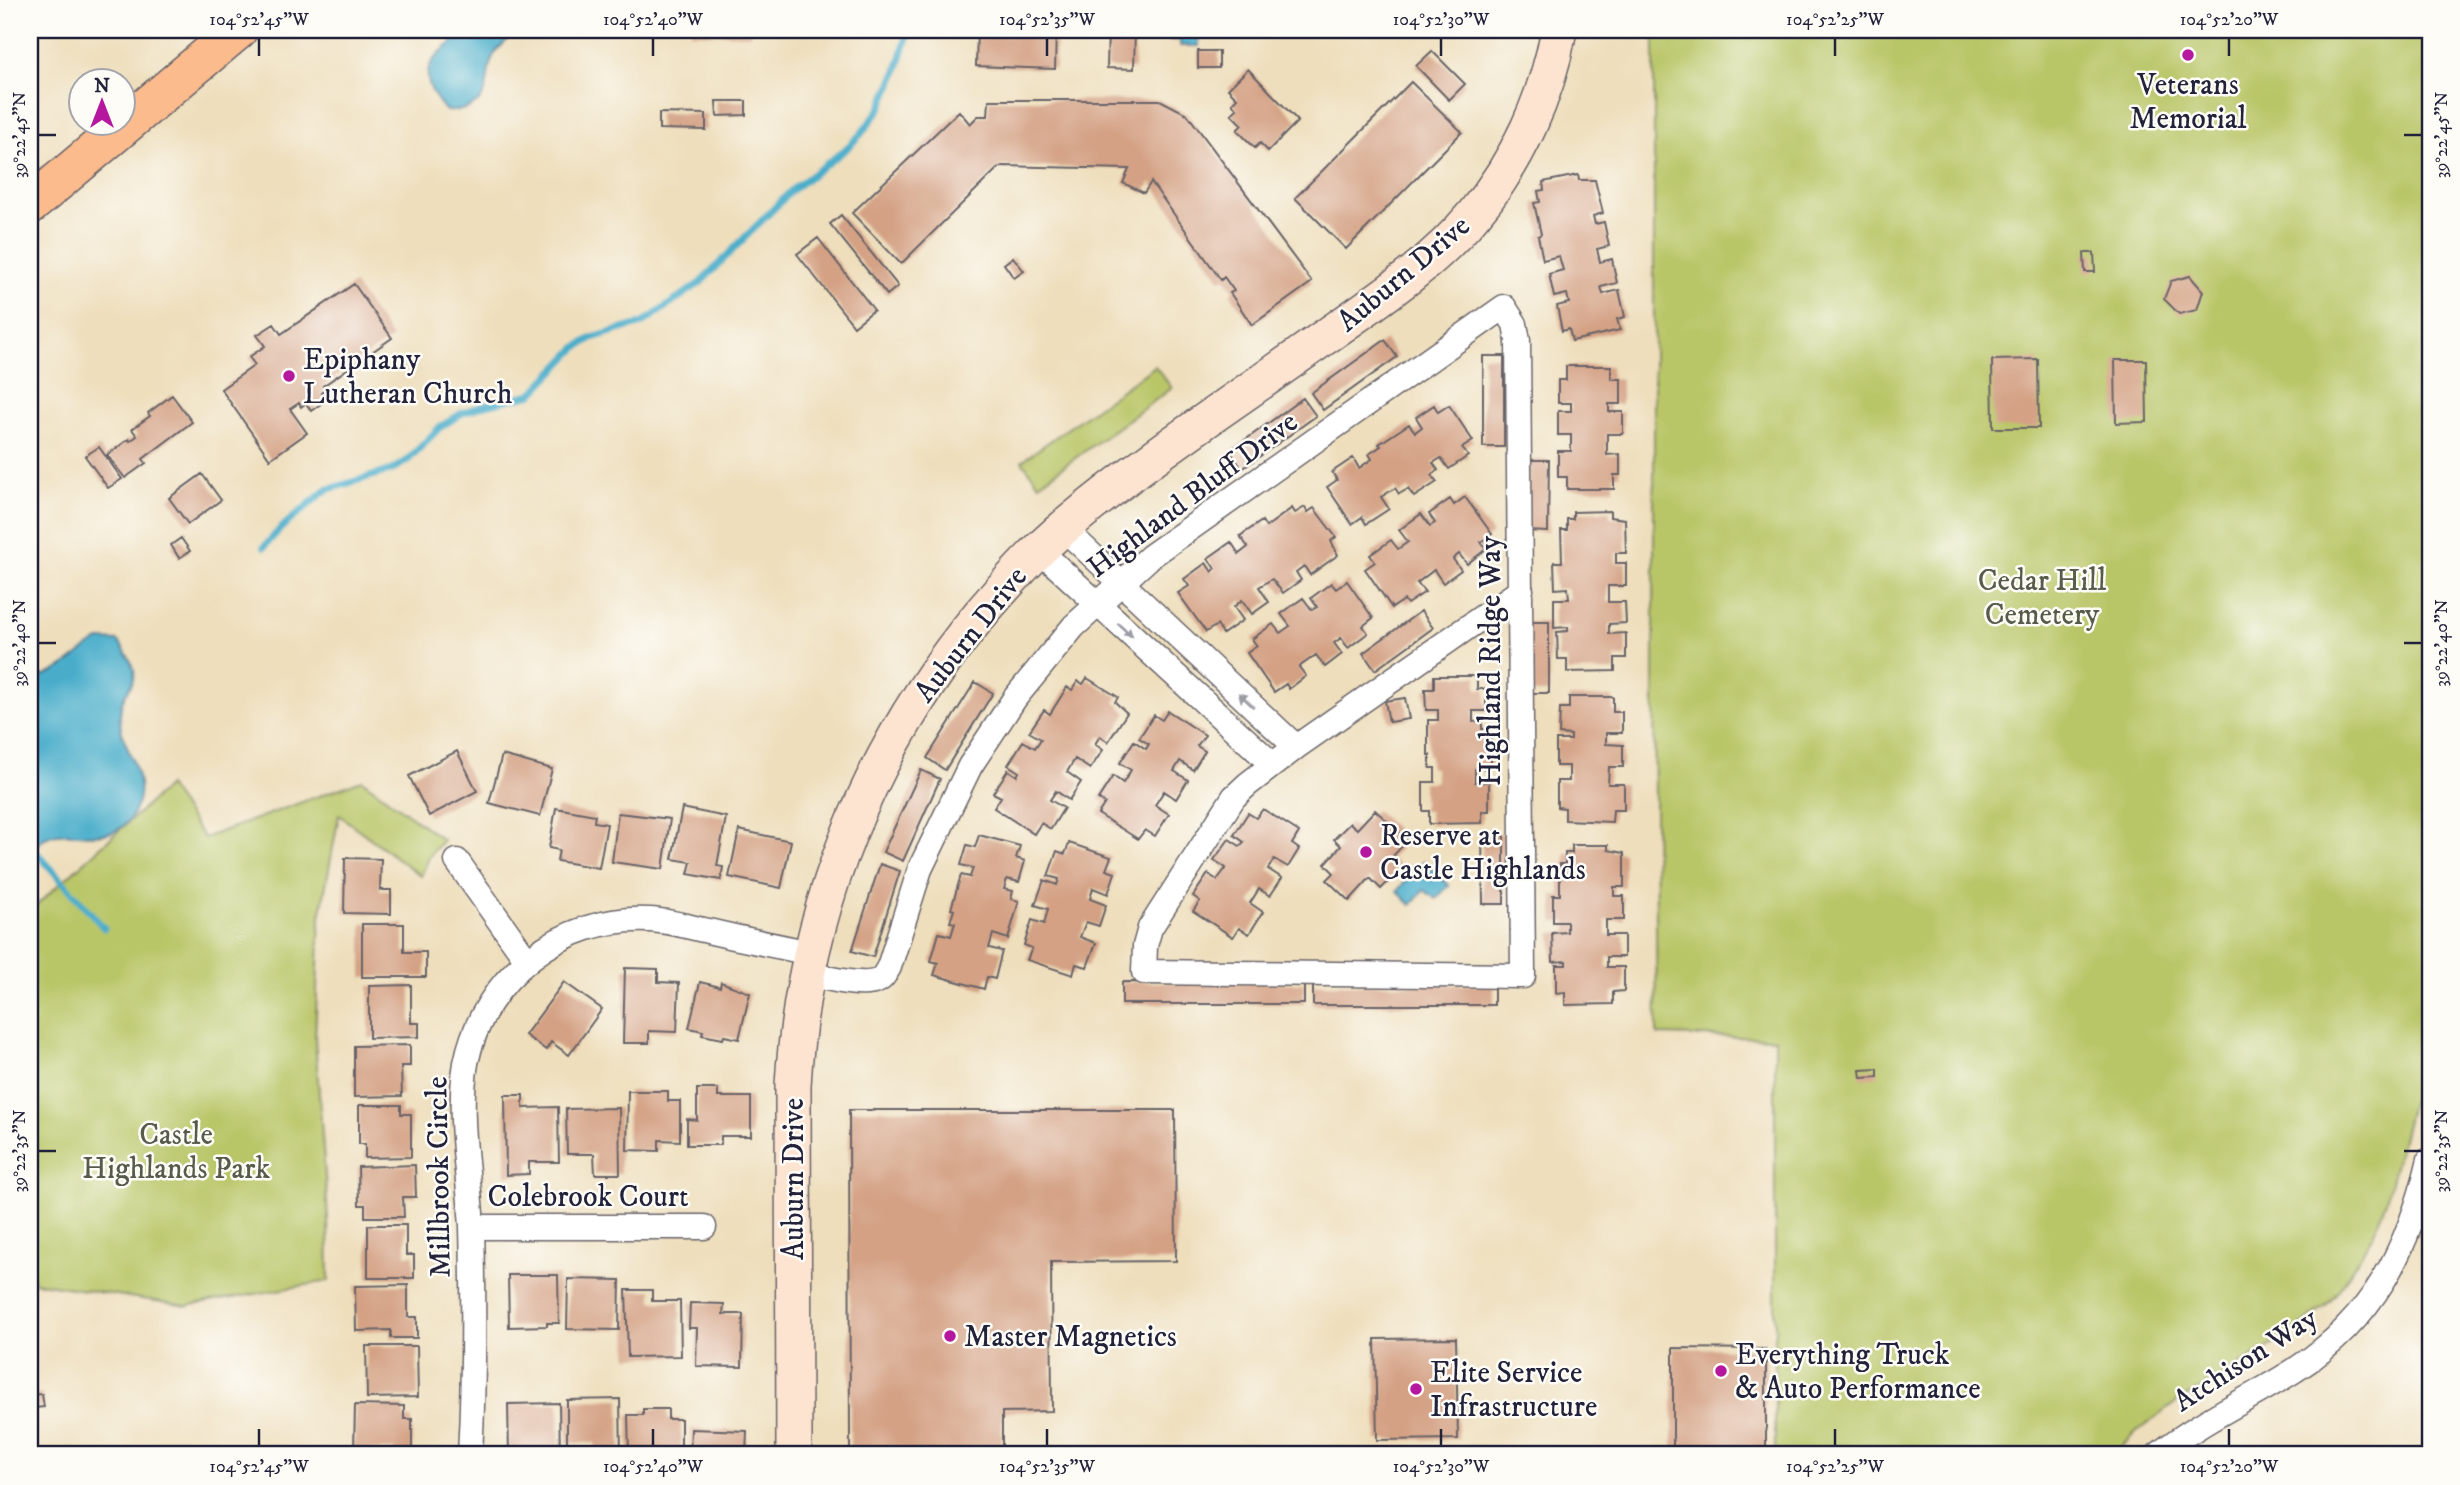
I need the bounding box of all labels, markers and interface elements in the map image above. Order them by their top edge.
text: 104°52'45"W [209,9,309,31]
text: 104°52'40"W [603,9,704,31]
text: 104°52'35"W [999,9,1095,31]
text: 104°52'30"W [1393,9,1490,31]
text: 104°52'25"W [1786,9,1884,31]
text: 104°52'20"W [2180,9,2279,31]
marker: Veterans Memorial [2180,47,2196,63]
north arrow [66,66,136,136]
place label: Veterans Memorial [2130,67,2247,138]
text: N [94,75,110,98]
text: 39°22'45"N [9,91,31,178]
text: 39°22'45"N [2431,91,2453,178]
street label: Auburn Drive [1330,208,1478,340]
place label: Epiphany Lutheran Church [303,342,513,413]
marker: Epiphany Lutheran Church [281,368,297,384]
street label: Highland Bluff Drive [1080,404,1306,586]
street label: Highland Ridge Way [1473,535,1510,786]
street label: Auburn Drive [907,560,1036,710]
park label: Cedar Hill Cemetery [1978,563,2106,634]
text: 39°22'40"N [9,599,31,687]
text: 39°22'40"N [2431,599,2453,687]
one-way arrow [1116,621,1133,637]
one-way arrow [1237,692,1255,708]
place label: Reserve at Castle Highlands [1380,818,1586,889]
marker: Reserve at Castle Highlands [1358,844,1374,860]
street label: Millbrook Circle [419,1076,460,1278]
street label: Auburn Drive [776,1098,813,1260]
text: 39°22'35"N [9,1109,31,1193]
text: 39°22'35"N [2431,1109,2453,1193]
park label: Castle Highlands Park [82,1117,270,1188]
street label: Colebrook Court [487,1179,689,1216]
street label: Atchison Way [2167,1300,2325,1421]
place label: Master Magnetics [964,1319,1177,1356]
marker: Master Magnetics [942,1328,958,1344]
place label: Everything Truck & Auto Performance [1735,1337,1981,1408]
place label: Elite Service Infrastructure [1430,1355,1597,1426]
marker: Everything Truck & Auto Performance [1713,1363,1729,1379]
marker: Elite Service Infrastructure [1408,1381,1424,1397]
text: 104°52'45"W [209,1456,309,1478]
text: 104°52'40"W [603,1456,704,1478]
text: 104°52'35"W [999,1456,1095,1478]
text: 104°52'30"W [1393,1456,1490,1478]
text: 104°52'25"W [1786,1456,1884,1478]
text: 104°52'20"W [2180,1456,2279,1478]

